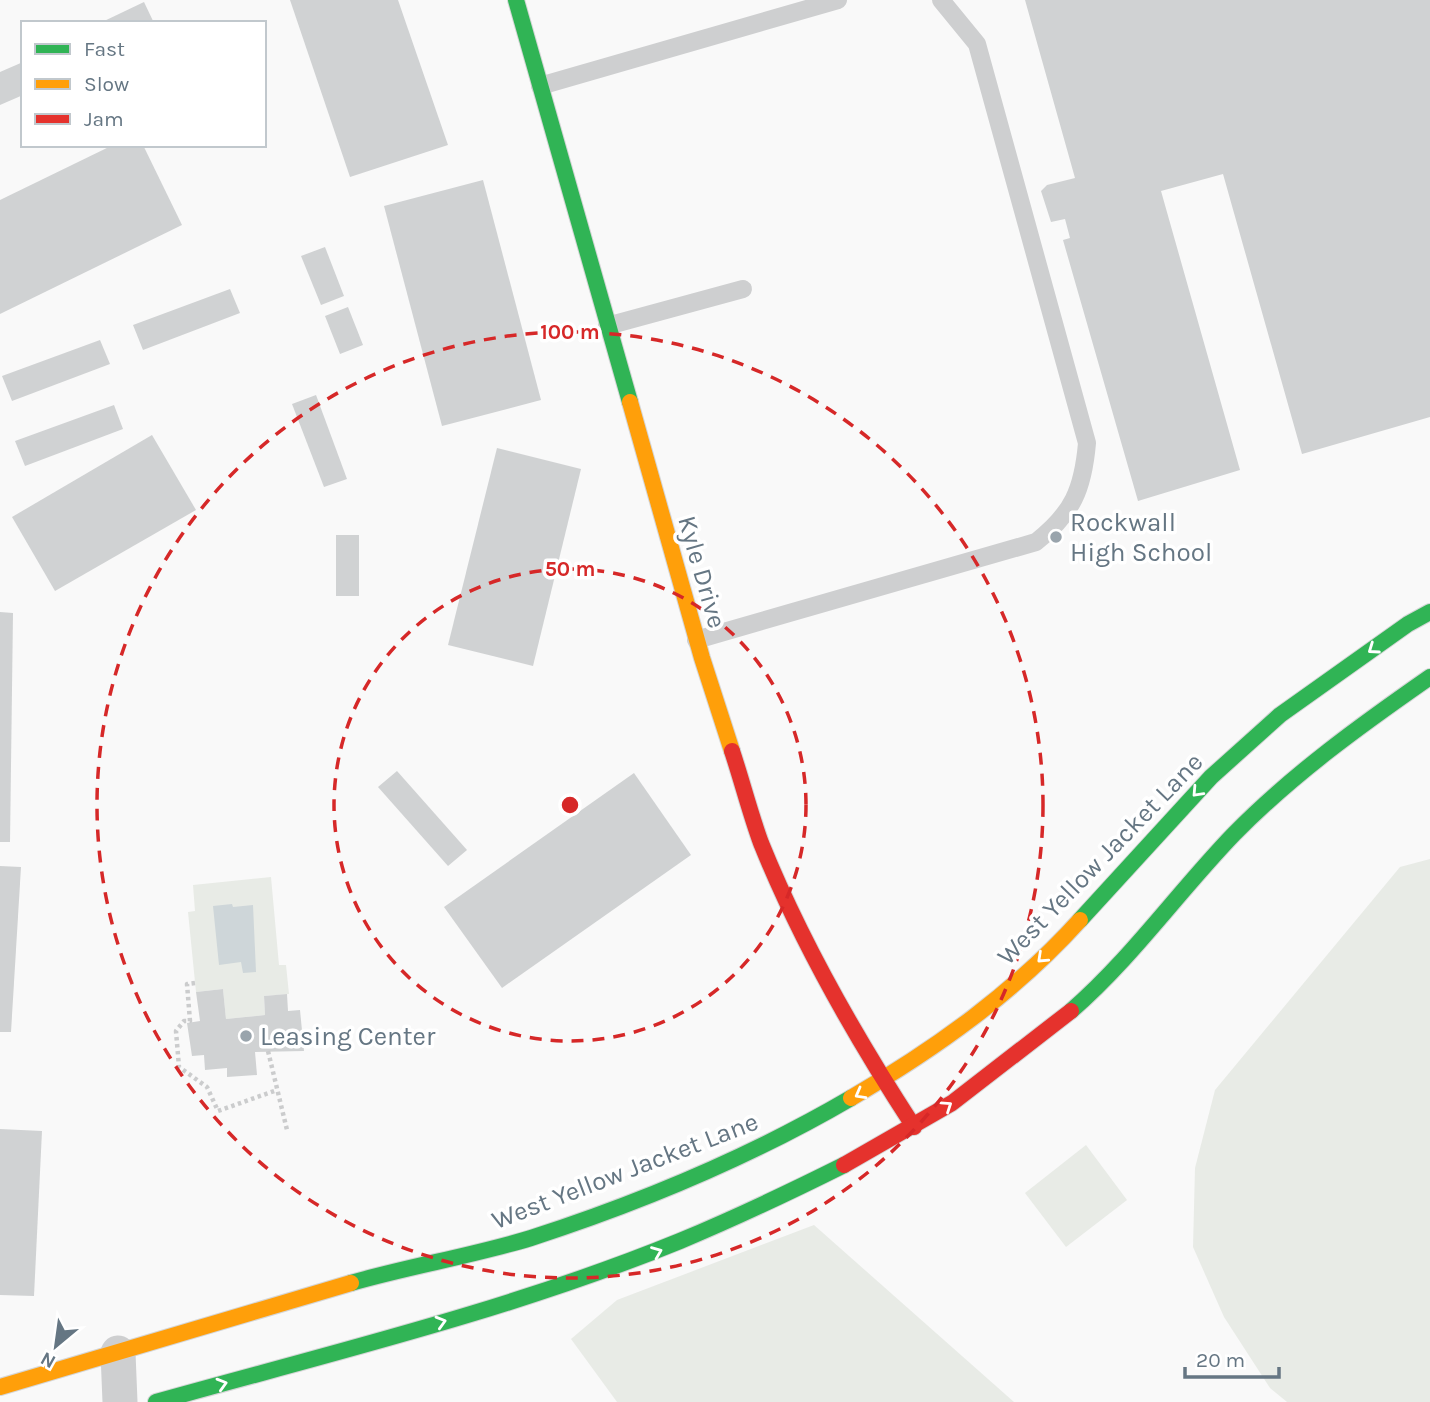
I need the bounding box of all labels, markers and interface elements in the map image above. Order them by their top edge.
legend [21,21,266,147]
text: Fast [84,37,125,61]
text: Slow [84,72,129,96]
text: Jam [84,107,124,131]
text: 100 m [540,320,600,344]
place label: Rockwall High School [1070,507,1212,568]
street label: Kyle Drive [671,512,733,632]
marker: Rockwall High School [1048,529,1064,545]
text: 50 m [545,557,595,581]
one-way arrow [1368,641,1381,653]
street label: West Yellow Jacket Lane [991,747,1209,971]
one-way arrow [1192,784,1205,797]
centre of rings [558,793,582,817]
one-way arrow [1037,950,1050,963]
place label: Leasing Center [260,1021,436,1052]
marker: Leasing Center [238,1028,254,1044]
one-way arrow [855,1086,867,1099]
one-way arrow [939,1101,952,1114]
street label: West Yellow Jacket Lane [487,1106,763,1236]
one-way arrow [650,1246,662,1260]
north arrow [21,1311,91,1381]
one-way arrow [434,1316,446,1330]
scale bar [1185,1336,1280,1380]
text: N [37,1347,60,1373]
text: 20 m [1196,1348,1245,1372]
one-way arrow [215,1377,227,1392]

